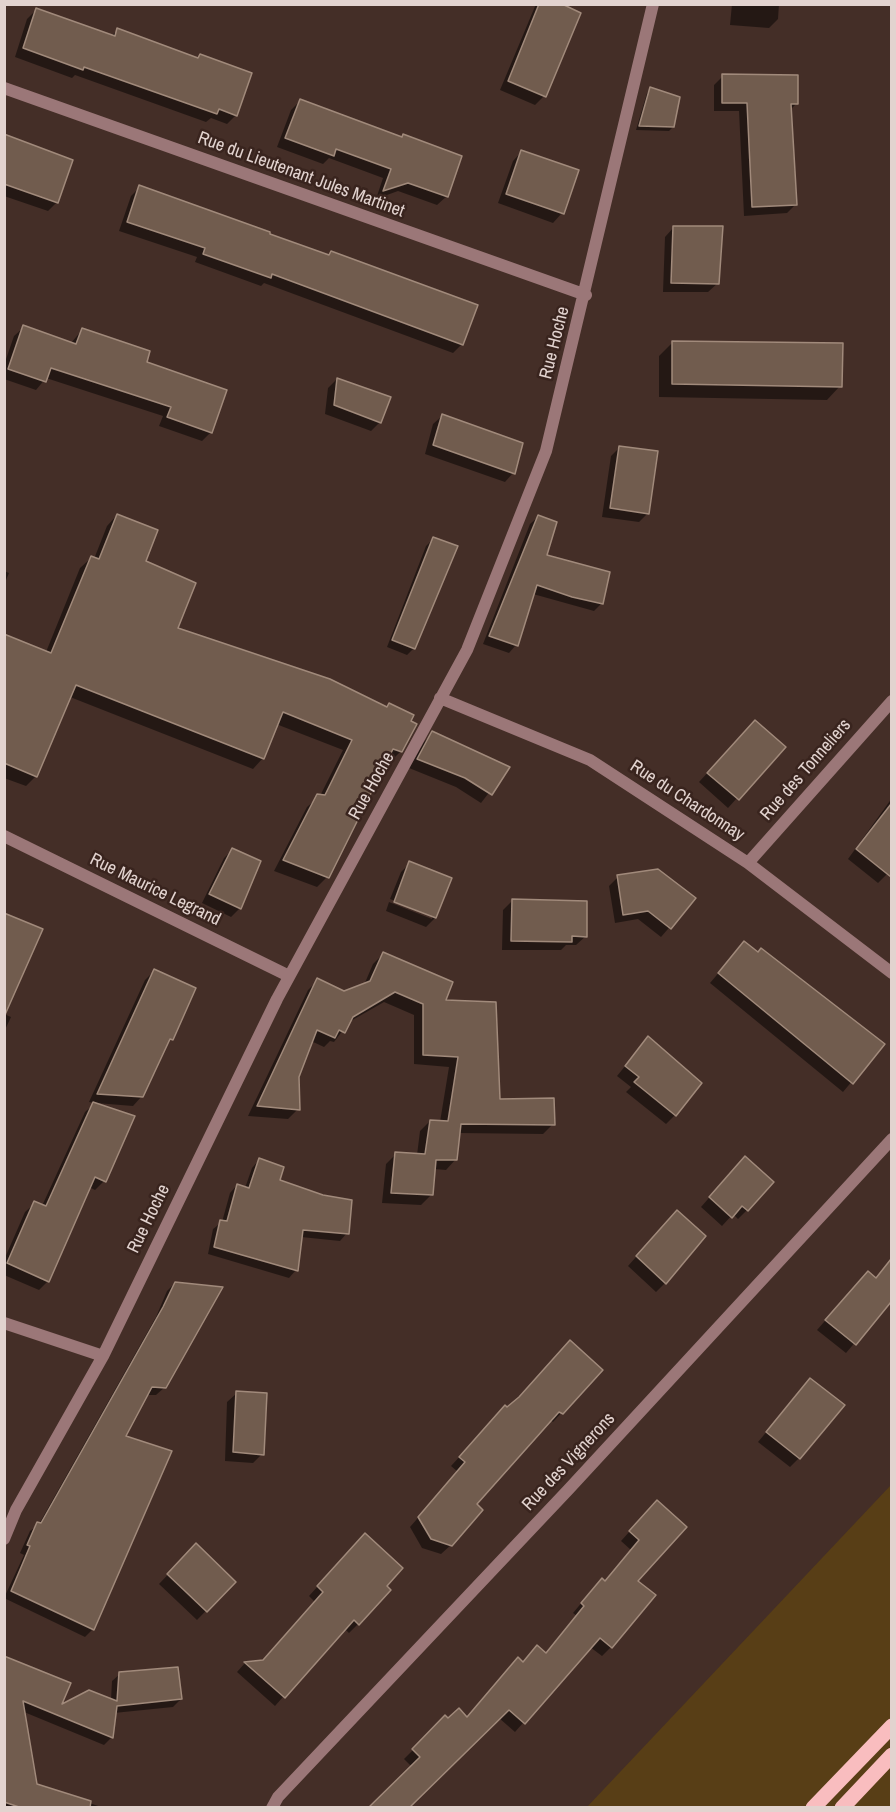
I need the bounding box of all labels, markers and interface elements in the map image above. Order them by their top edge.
street label: Rue du Lieutenant Jules Martinet [195,128,407,222]
street label: Rue Hoche [536,305,574,381]
street label: Rue des Tonneliers [756,715,856,825]
street label: Rue Hoche [345,748,399,824]
street label: Rue du Chardonnay [626,756,748,846]
street label: Rue Maurice Legrand [86,849,224,931]
street label: Rue Hoche [123,1181,175,1257]
street label: Rue des Vignerons [518,1409,620,1515]

